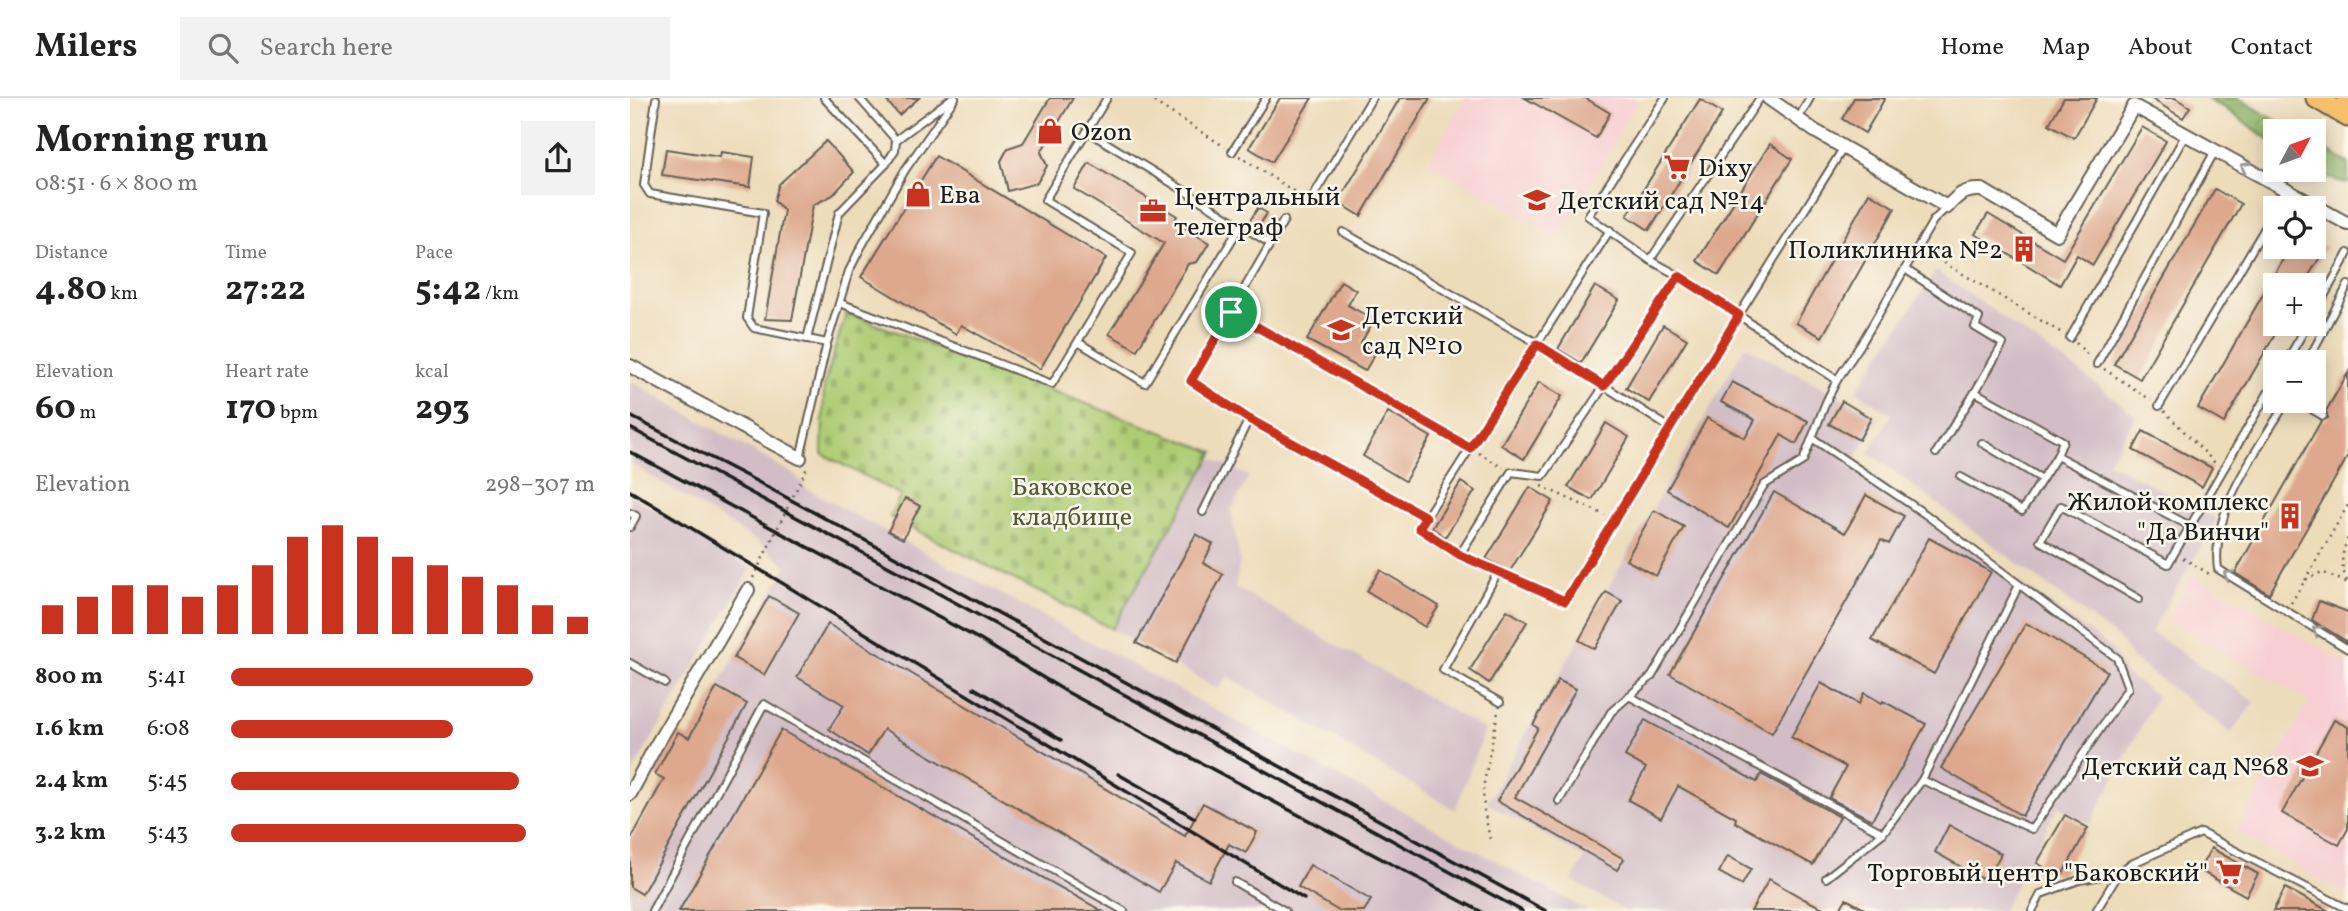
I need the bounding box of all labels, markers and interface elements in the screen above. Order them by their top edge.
search box [180,17,670,80]
text: Milers [35,25,138,71]
icon: search [204,29,242,67]
text: Search here [260,30,393,66]
text: Home [1940,31,2004,65]
text: Map [2042,31,2090,65]
text: About [2128,31,2193,65]
text: Contact [2231,31,2313,65]
text: Morning run [35,115,269,168]
place label: Ozon [1071,115,1132,151]
shop icon: Ozon [1035,116,1065,146]
north arrow [2263,119,2326,182]
map controls [2263,119,2326,413]
button: share [521,121,595,195]
place label: Dixy [1698,151,1752,187]
supermarket icon: Dixy [1662,152,1692,182]
one-way arrow [2240,162,2253,175]
text: 08:51 · 6 × 800 m [35,168,198,200]
place label: Ева [939,178,981,214]
shop icon: Ева [903,179,933,209]
place label: Центральный телеграф [1174,180,1340,246]
place label: Детский сад №14 [1558,184,1765,220]
school or university icon: Детский сад №14 [1522,185,1552,215]
office icon: Центральный телеграф [1138,196,1168,226]
button: locate [2263,196,2326,259]
place label: Поликлиника №2 [1788,233,2003,269]
building icon: Поликлиника №2 [2009,234,2039,264]
text: Distance [35,240,108,266]
text: Time [225,240,267,266]
text: Pace [415,240,453,266]
text: 4.80 [35,266,107,314]
text: 27:22 [225,266,306,314]
text: 5:42 [415,266,481,314]
button: + [2263,273,2326,336]
text: km [107,281,138,307]
text: /km [481,281,519,307]
pin [1201,282,1261,342]
icon: arrive [1212,293,1250,331]
place label: Детский сад №10 [1362,299,1463,365]
school or university icon: Детский сад №10 [1326,315,1356,345]
button: − [2263,350,2326,413]
text: Elevation [35,359,114,385]
text: Heart rate [225,359,309,385]
text: kcal [415,359,449,385]
text: 60 [35,385,76,433]
text: 170 [225,385,276,433]
text: 293 [415,385,470,433]
text: m [76,400,96,426]
text: bpm [276,400,318,426]
text: Elevation [35,469,131,501]
text: 298–307 m [485,469,595,501]
park label: Баковское кладбище [1012,470,1132,536]
place label: Жилой комплекс "Да Винчи" [2067,485,2269,551]
building icon: Жилой комплекс "Да Винчи" [2275,501,2305,531]
one-way arrow [2223,571,2236,584]
one-way arrow [2312,626,2325,639]
text: 800 m [35,661,103,693]
text: 5:41 [147,661,186,693]
text: 1.6 km [35,713,104,745]
text: 6:08 [147,713,190,745]
place label: Детский сад №68 [2081,750,2289,786]
school or university icon: Детский сад №68 [2295,751,2325,781]
text: 2.4 km [35,765,108,797]
text: 5:45 [147,765,188,797]
text: 3.2 km [35,817,106,849]
text: 5:43 [147,817,188,849]
place label: Торговый центр "Баковский" [1867,856,2208,892]
supermarket icon: Торговый центр "Баковский" [2214,857,2244,887]

